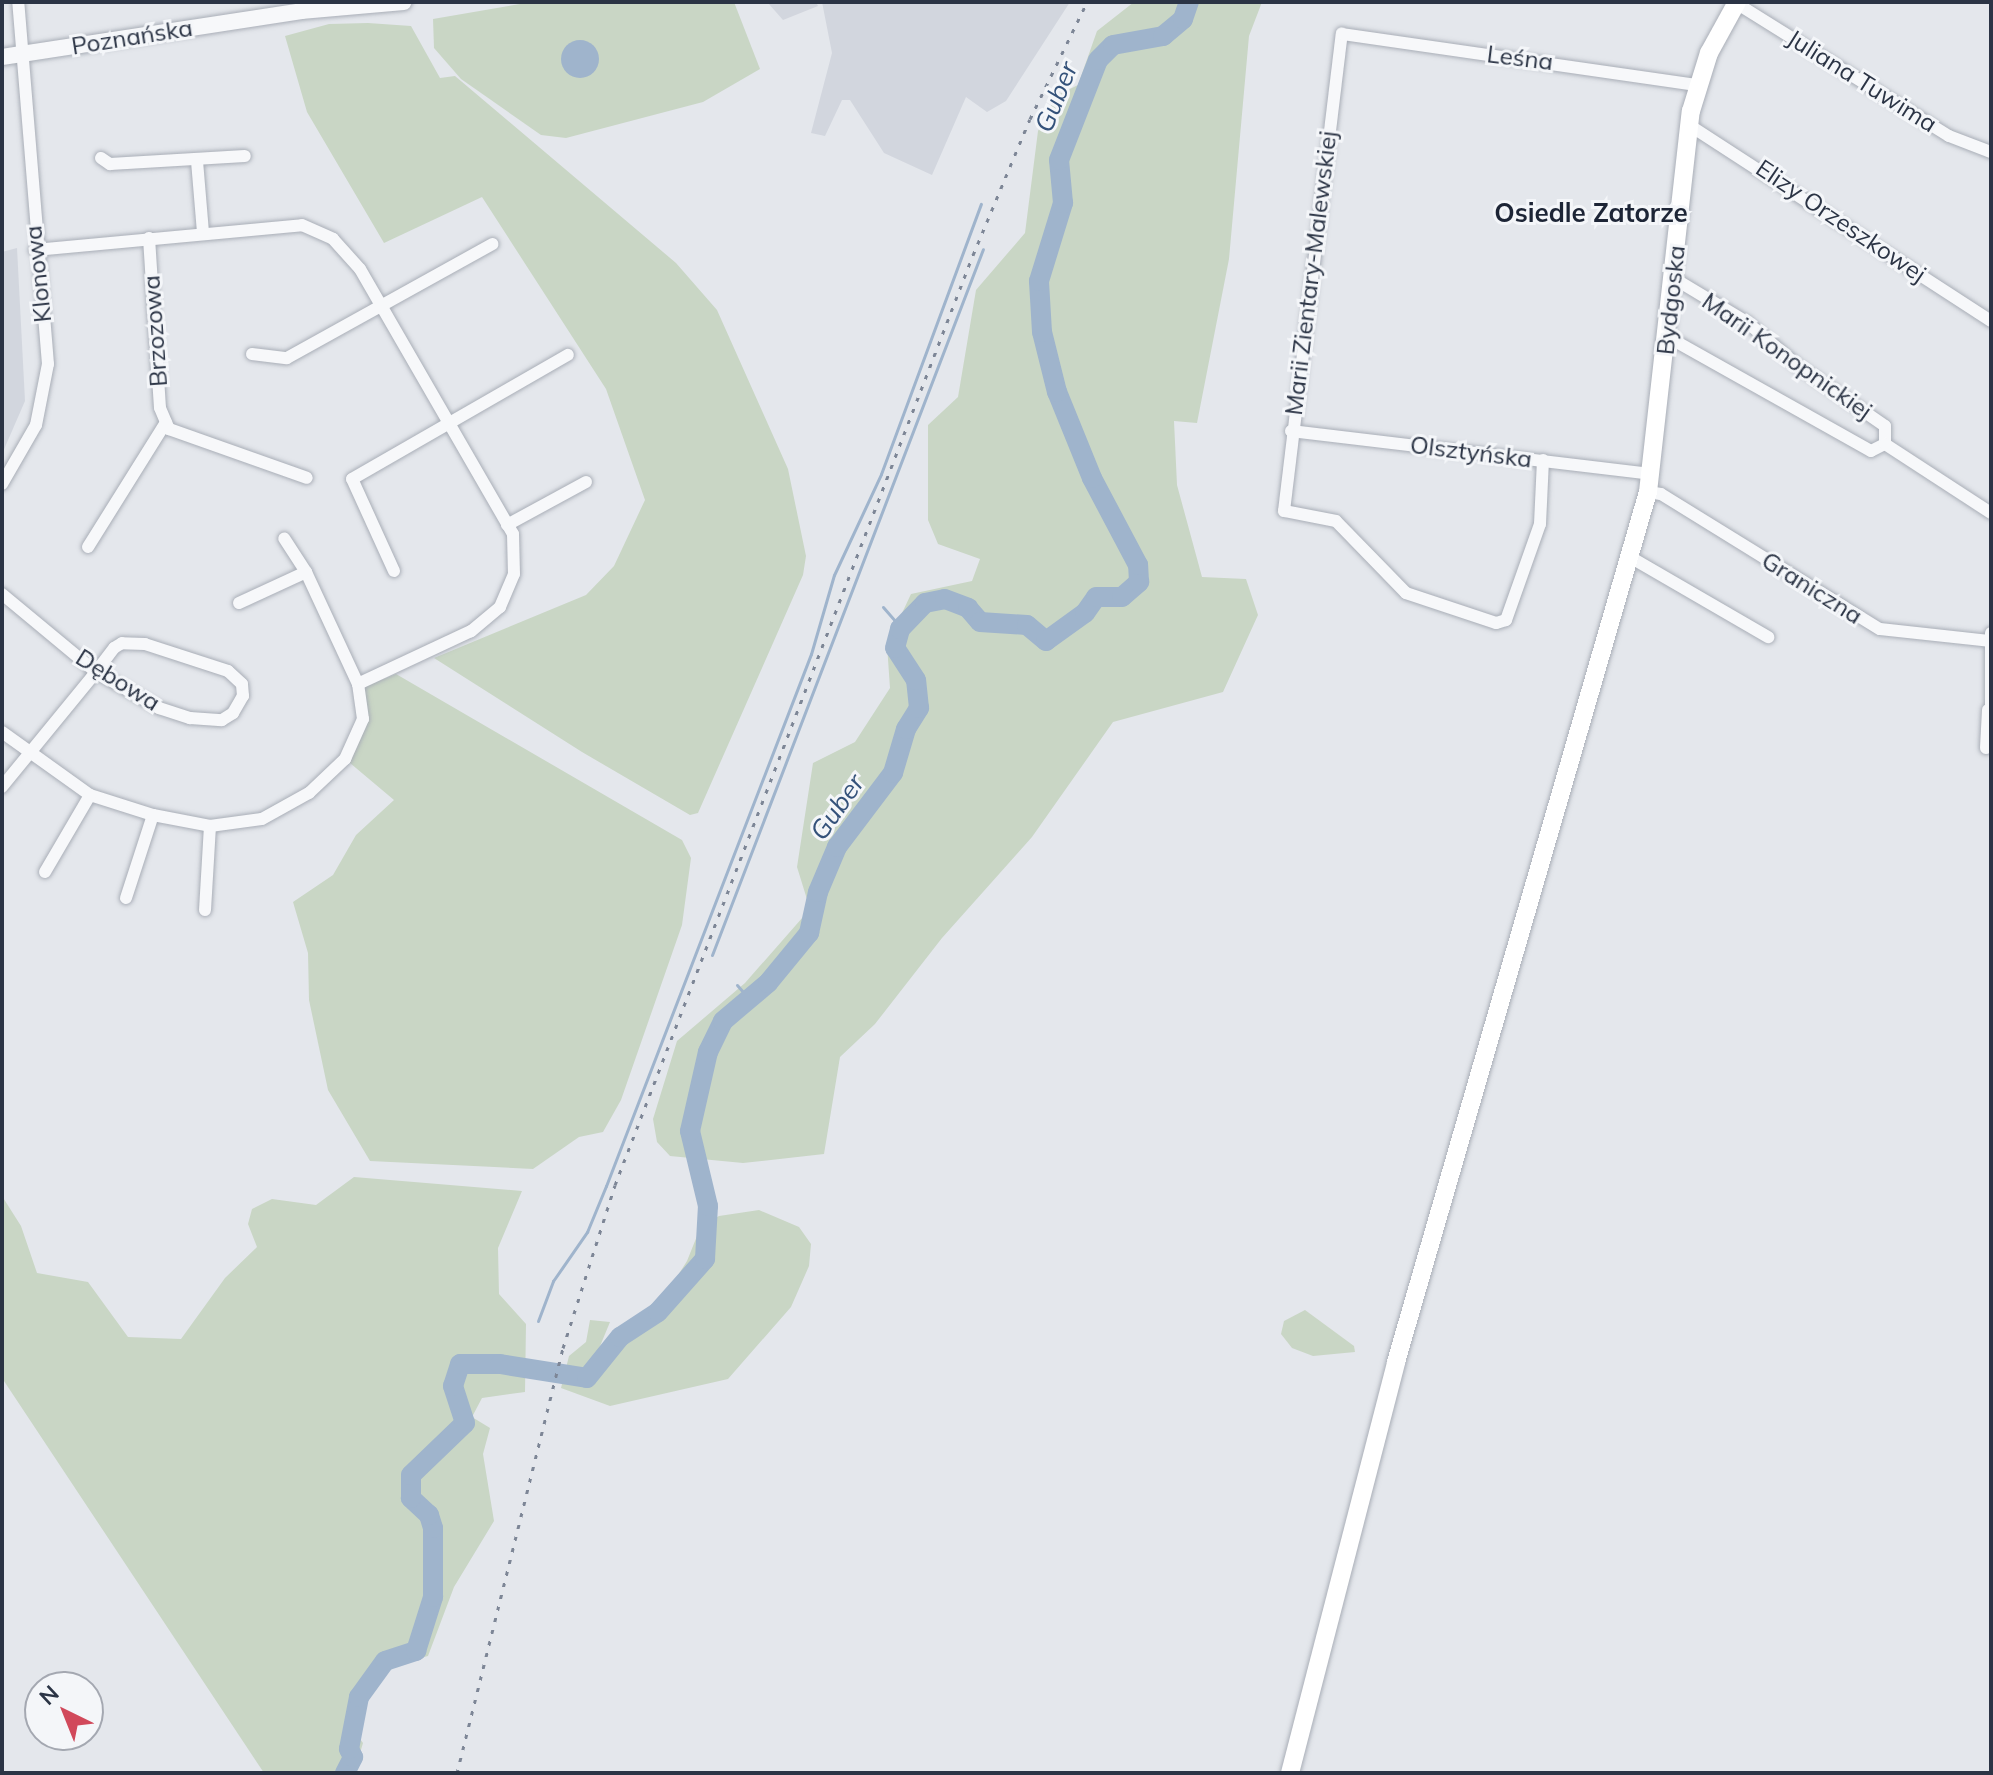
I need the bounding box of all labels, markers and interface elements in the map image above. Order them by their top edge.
street label: Poznańska [69,13,195,61]
street label: Juliana Tuwima [1782,23,1942,139]
street label: Leśna [1485,40,1555,76]
water label: Guber [1028,57,1084,137]
street label: Marii Zientary-Malewskiej [1279,129,1343,417]
street label: Elizy Orzeszkowej [1751,154,1931,288]
district label: Osiedle Zatorze [1494,197,1688,229]
street label: Klonowa [19,224,57,324]
street label: Bydgoska [1651,244,1691,356]
street label: Brzozowa [137,274,173,388]
street label: Marii Konopnickiej [1697,287,1877,425]
street label: Olsztyńska [1409,430,1533,474]
street label: Graniczna [1756,546,1868,630]
street label: Dębowa [71,643,165,717]
water label: Guber [803,768,871,846]
north arrow [24,1671,104,1751]
text: N [33,1679,65,1711]

